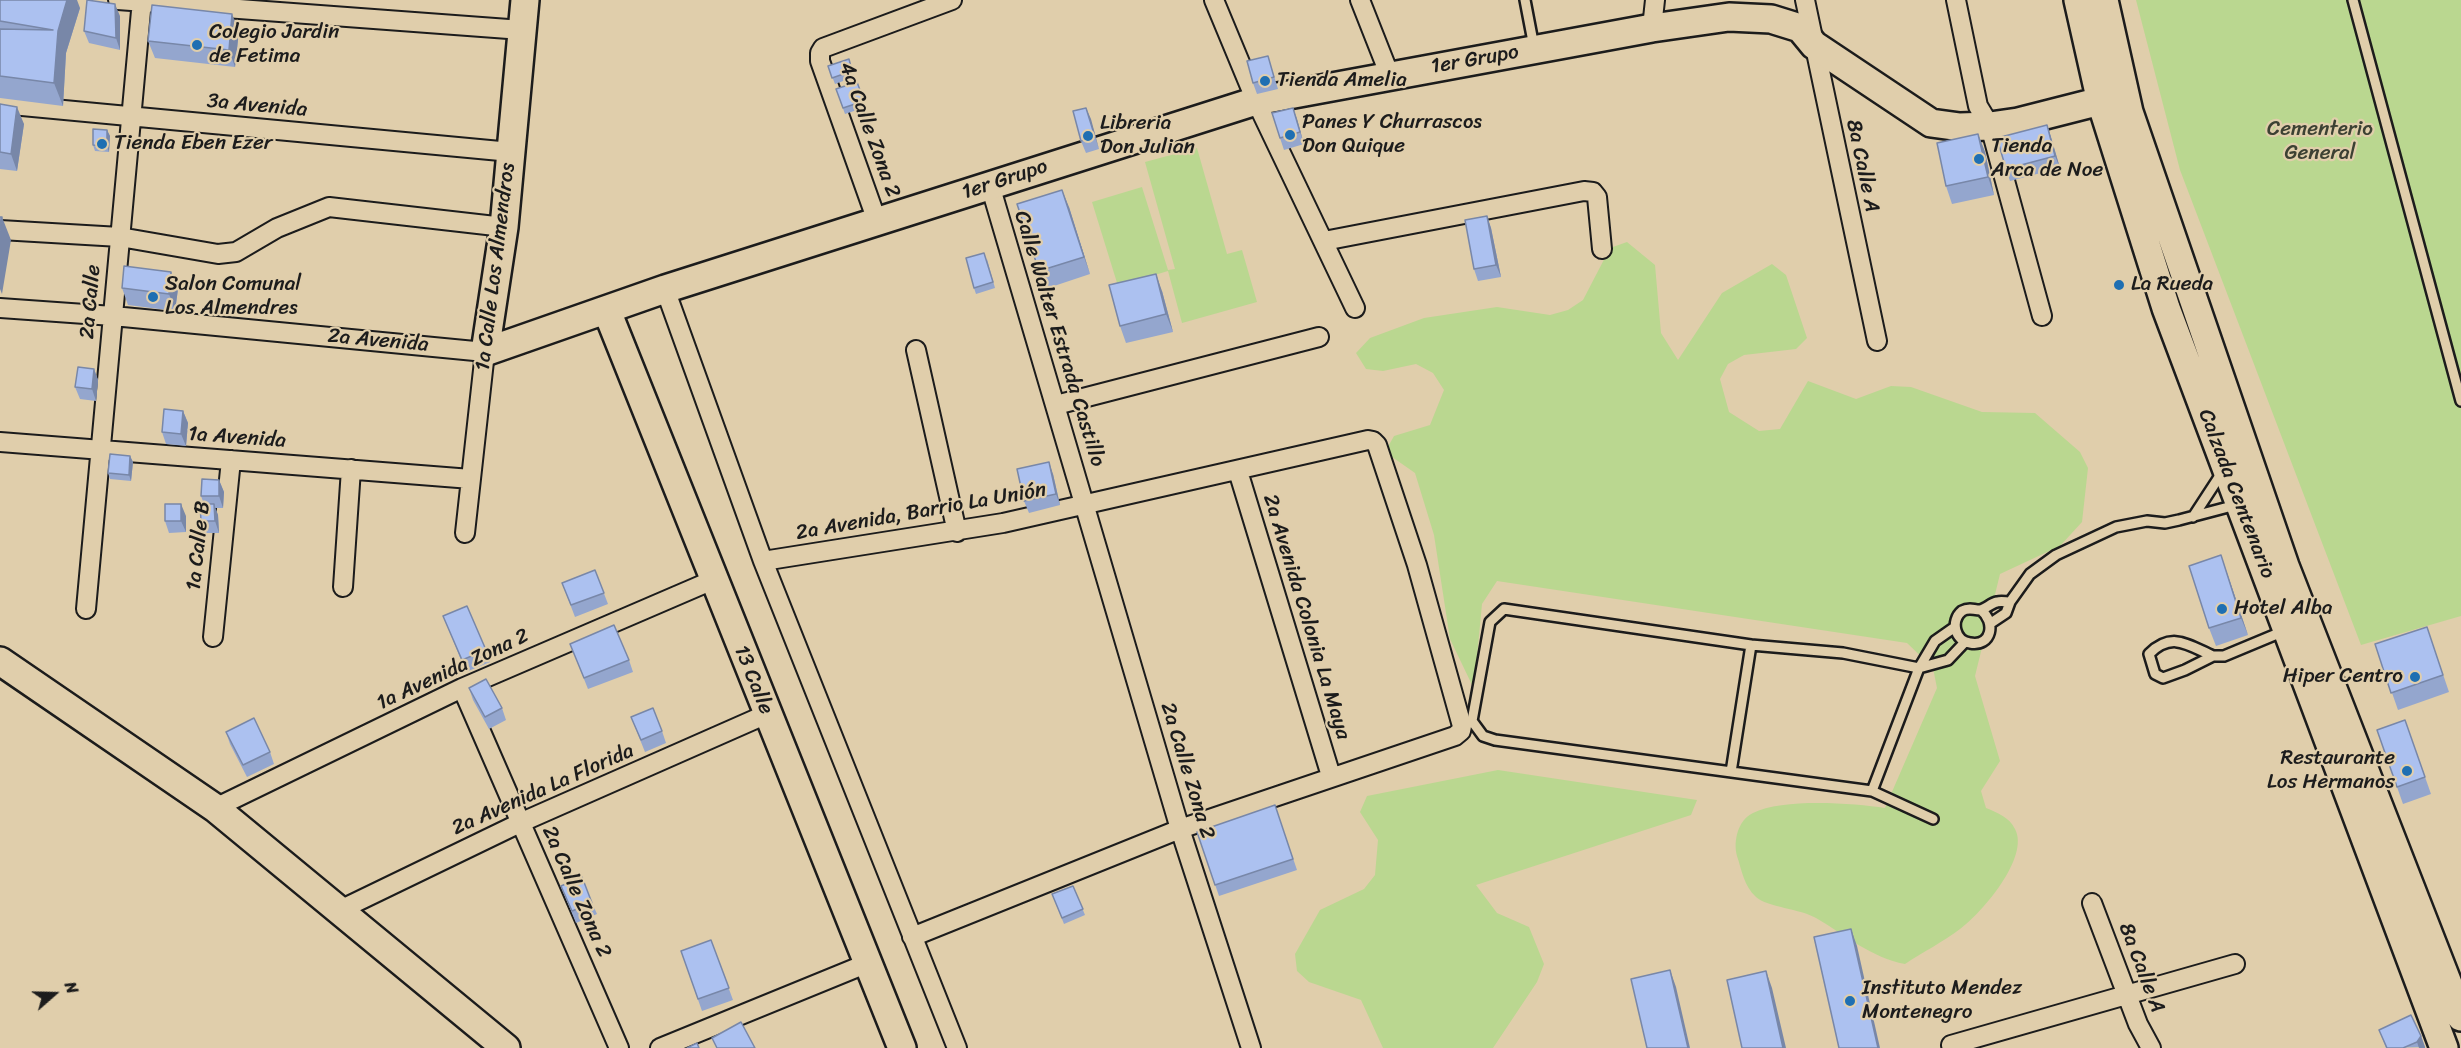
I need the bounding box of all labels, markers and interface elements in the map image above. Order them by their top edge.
place label: Colegio Jardin de Fetima [209,20,339,70]
marker: Colegio Jardin de Fetima [190,38,204,52]
street label: 1er Grupo [1429,40,1521,80]
street label: 4a Calle Zona 2 [833,59,905,201]
place label: Tienda Amelia [1277,68,1407,94]
marker: Tienda Amelia [1258,74,1272,88]
street label: 3a Avenida [206,89,308,123]
place label: Panes Y Churrascos Don Quique [1302,110,1482,160]
place label: Libreria Don Julian [1100,111,1195,161]
street label: 8a Calle A [1840,117,1884,215]
park label: Cementerio General [2267,117,2373,167]
marker: Panes Y Churrascos Don Quique [1283,128,1297,142]
marker: Libreria Don Julian [1081,129,1095,143]
place label: Tienda Eben Ezer [114,131,272,157]
place label: Tienda Arca de Noe [1991,134,2103,184]
marker: Tienda Eben Ezer [95,137,109,151]
marker: Tienda Arca de Noe [1972,152,1986,166]
street label: 1er Grupo [959,154,1051,206]
street label: 1a Calle Los Almendros [471,162,521,372]
street label: Calle Walter Estrada Castillo [1008,208,1110,470]
street label: 2a Calle [75,264,107,340]
place label: Salon Comunal Los Almendres [165,272,301,322]
place label: La Rueda [2131,272,2213,298]
marker: La Rueda [2112,278,2126,292]
marker: Salon Comunal Los Almendres [146,290,160,304]
street label: 2a Avenida [327,324,429,358]
street label: Calzada Centenario [2192,406,2280,582]
street label: 1a Avenida [187,422,287,454]
street label: 2a Avenida, Barrio La Unión [794,478,1048,546]
street label: 2a Avenida Colonia La Maya [1257,491,1355,743]
street label: 1a Calle B [182,500,216,592]
place label: Hotel Alba [2234,596,2332,622]
marker: Hotel Alba [2215,602,2229,616]
street label: 1a Avenida Zona 2 [373,624,533,716]
street label: 13 Calle [728,642,778,718]
place label: Hiper Centro [2283,664,2403,690]
marker: Hiper Centro [2408,670,2422,684]
street label: 2a Calle Zona 2 [1154,700,1220,842]
street label: 2a Avenida La Florida [448,739,638,841]
place label: Restaurante Los Hermanos [2267,746,2395,796]
marker: Restaurante Los Hermanos [2400,764,2414,778]
street label: 2a Calle Zona 2 [536,822,616,962]
street label: 8a Calle A [2112,919,2170,1017]
north arrow [24,964,84,1024]
place label: Instituto Mendez Montenegro [1862,976,2022,1026]
text: N [56,978,87,998]
marker: Instituto Mendez Montenegro [1843,994,1857,1008]

